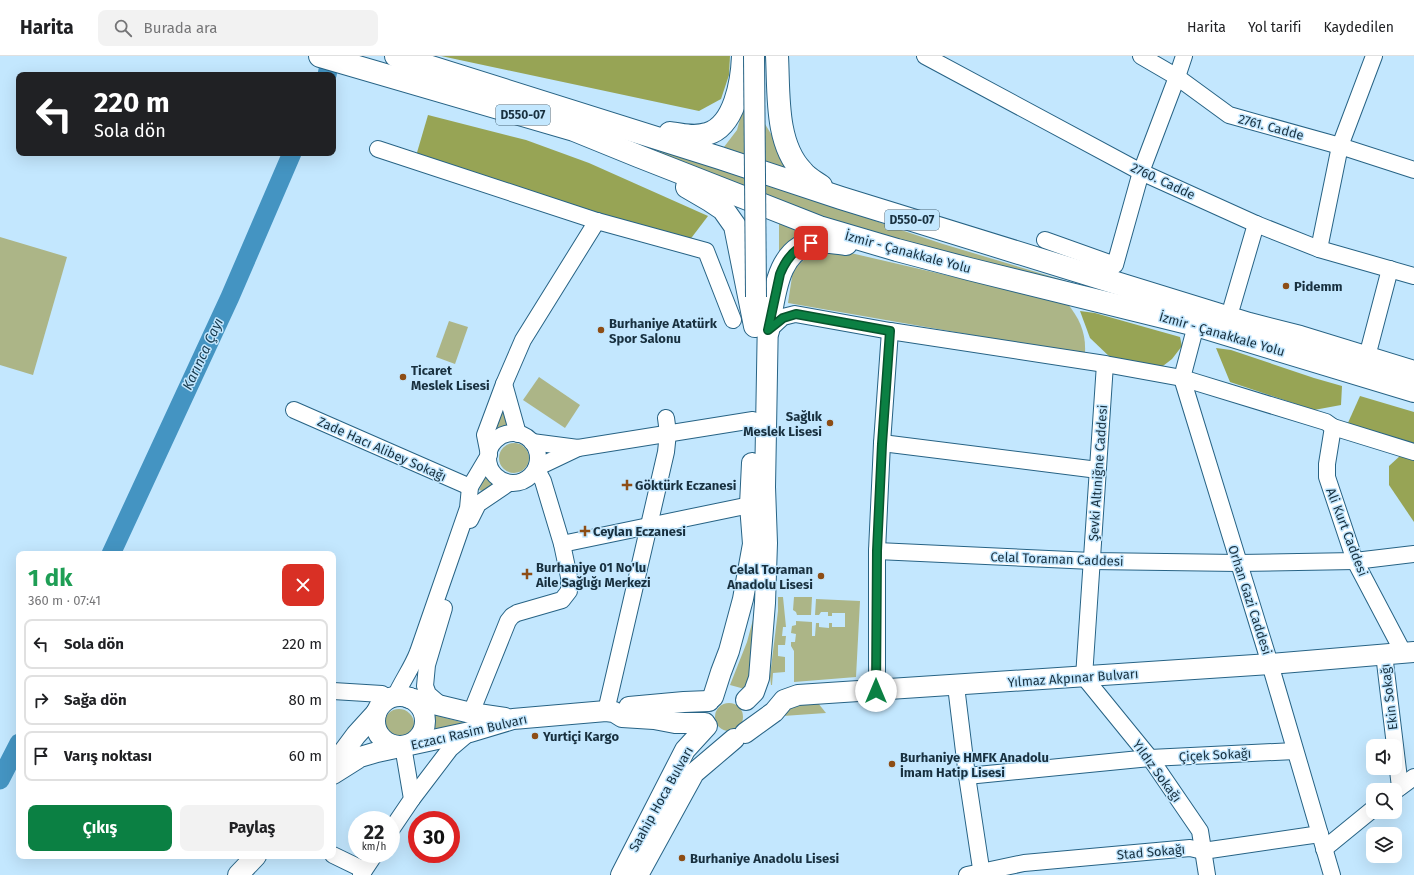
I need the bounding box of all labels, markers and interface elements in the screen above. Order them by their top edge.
search box [98,10,378,46]
text: Harita [20,16,74,39]
icon: search [112,17,134,39]
text: Burada ara [144,19,218,37]
text: Harita [1187,19,1226,36]
text: Yol tarifi [1248,19,1301,36]
text: Kaydedilen [1323,19,1394,36]
text: 220 m [94,86,170,119]
icon: left [28,88,80,140]
road number: D550-07 [496,105,550,125]
street label: 2761. Cadde [1237,111,1305,143]
text: Sola dön [94,120,166,142]
street label: 2760. Cadde [1128,160,1198,202]
road number: D550-07 [885,210,939,230]
pin [794,226,828,260]
street label: İzmir - Çanakkale Yolu [843,228,973,276]
icon: arrive [800,232,822,254]
place label: Pidemm [1294,279,1342,294]
marker: Pidemm [1281,281,1291,291]
street label: İzmir - Çanakkale Yolu [1157,309,1287,359]
water label: Karınca Çayı [179,315,227,393]
place label: Burhaniye Atatürk Spor Salonu [609,316,718,346]
marker: Burhaniye Atatürk Spor Salonu [596,325,606,335]
place label: Ticaret Meslek Lisesi [411,363,490,393]
marker: Ticaret Meslek Lisesi [398,372,408,382]
street label: Şevki Altıniğne Caddesi [1086,404,1110,542]
place label: Sağlık Meslek Lisesi [743,409,823,439]
street label: Zade Hacı Alibey Sokağı [315,414,449,484]
marker: Sağlık Meslek Lisesi [825,418,835,428]
place label: Göktürk Eczanesi [635,478,737,493]
marker: Göktürk Eczanesi [622,480,632,490]
street label: Ali Kurt Caddesi [1323,486,1371,578]
place label: Ceylan Eczanesi [593,524,686,539]
marker: Ceylan Eczanesi [580,526,590,536]
street label: Orhan Gazi Caddesi [1225,543,1275,657]
street label: Celal Toraman Caddesi [990,549,1124,569]
place label: Burhaniye 01 No'lu Aile Sağlığı Merkezi [535,560,651,590]
place label: Celal Toraman Anadolu Lisesi [726,562,813,592]
text: 1 dk [28,564,72,592]
button: close [282,564,324,606]
marker: Burhaniye 01 No'lu Aile Sağlığı Merkezi [521,568,533,580]
marker: Celal Toraman Anadolu Lisesi [816,571,826,581]
text: 360 m · 07:41 [28,593,101,608]
icon: left [30,633,52,655]
text: Sola dön [64,635,124,653]
text: 220 m [282,635,322,653]
street label: Ekin Sokağı [1377,663,1401,731]
street label: Yılmaz Akpınar Bulvarı [1007,666,1139,690]
position arrow [855,670,897,712]
icon: right [30,689,52,711]
text: Sağa dön [64,691,127,709]
text: 80 m [289,691,322,709]
street label: Eczacı Rasim Bulvarı [409,711,529,753]
place label: Yurtiçi Kargo [542,729,619,745]
marker: Yurtiçi Kargo [530,731,540,741]
street label: Yıldız Sokağı [1129,737,1185,805]
map controls [1366,739,1402,863]
button: sound [1366,739,1402,775]
street label: Saahip Hoca Bulvarı [626,744,696,854]
icon: arrive [30,745,52,767]
street label: Çiçek Sokağı [1178,746,1252,764]
text: Varış noktası [64,747,152,765]
text: 60 m [289,747,322,765]
place label: Burhaniye HMFK Anadolu İmam Hatip Lisesi [900,750,1049,780]
marker: Burhaniye HMFK Anadolu İmam Hatip Lisesi [887,759,897,769]
button: search [1366,783,1402,819]
button: Çıkış [28,805,172,851]
button: Paylaş [180,805,324,851]
speed limit sign: 30 [408,811,460,863]
text: 22 [364,820,384,844]
button: layers [1366,827,1402,863]
text: km/h [362,841,386,853]
street label: Stad Sokağı [1116,842,1186,862]
place label: Burhaniye Anadolu Lisesi [690,851,839,866]
marker: Burhaniye Anadolu Lisesi [677,853,687,863]

